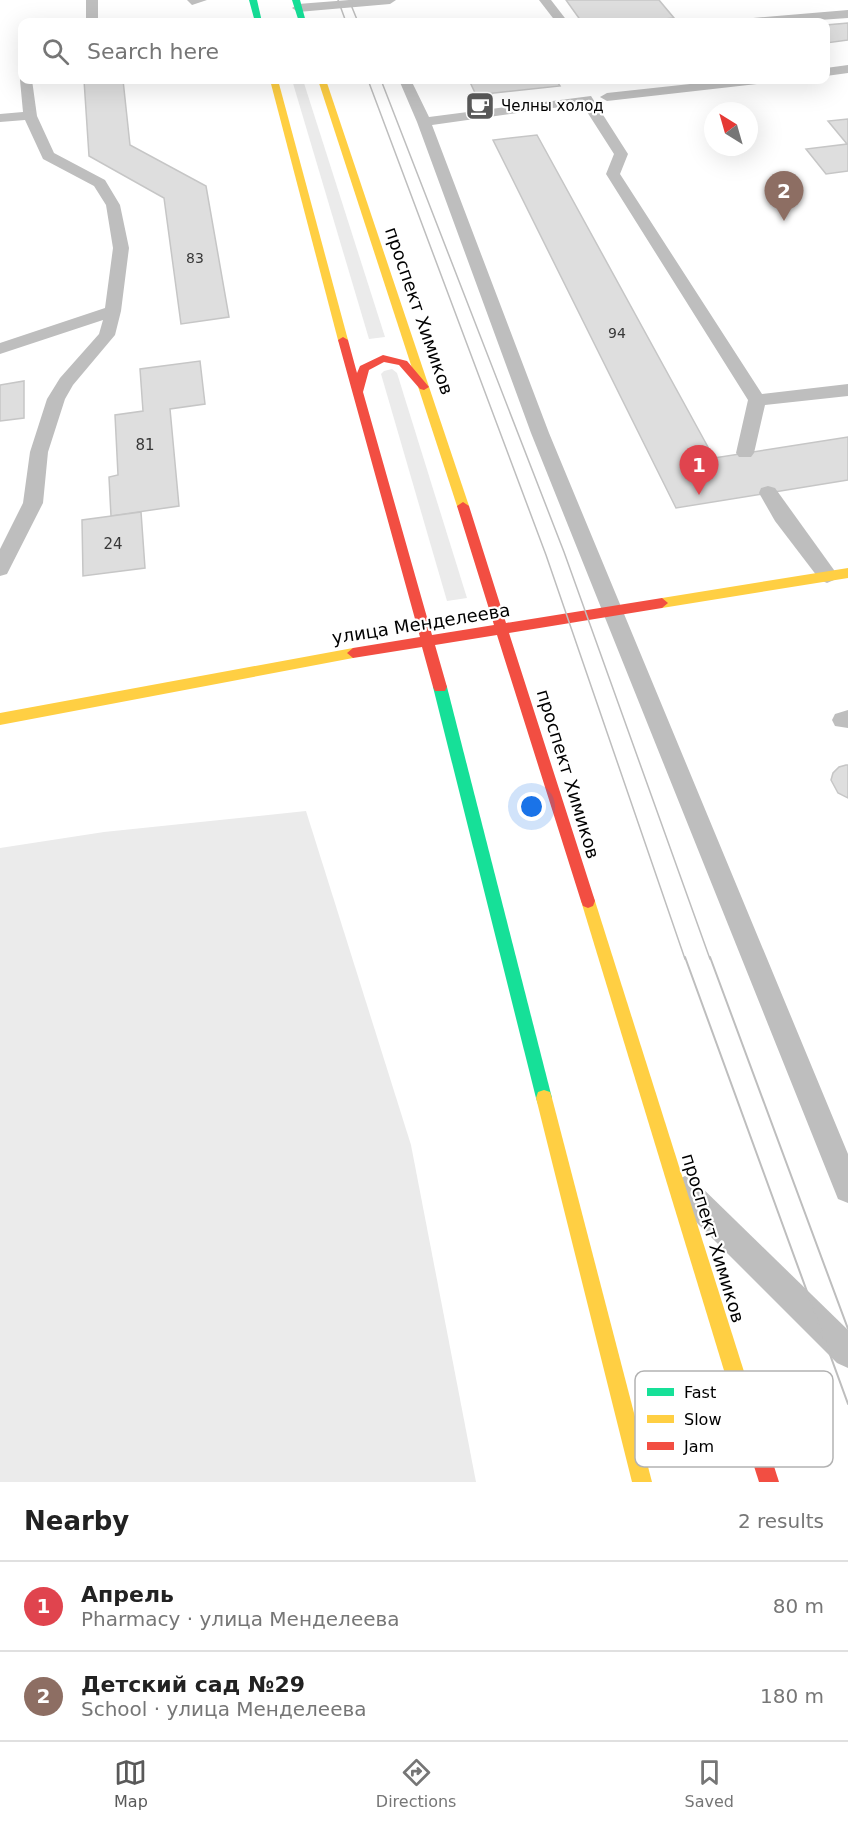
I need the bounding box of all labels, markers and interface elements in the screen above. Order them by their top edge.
search box [18,18,830,84]
icon: search [39,35,72,68]
text: Search here [87,39,219,64]
cafe icon: Челны холод [464,90,496,122]
place label: Челны холод [501,97,604,115]
north arrow [704,102,758,156]
pin: 2 [764,172,804,221]
street label: проспект Химиков [381,224,458,397]
house number: 83 [186,250,204,266]
house number: 94 [608,325,626,341]
house number: 81 [135,436,155,454]
pin: 1 [680,446,718,495]
house number: 24 [103,535,123,553]
street label: улица Менделеева [330,599,511,648]
street label: проспект Химиков [533,687,604,861]
your location [517,792,546,821]
street label: проспект Химиков [678,1151,749,1325]
legend [635,1371,833,1467]
text: Fast [684,1383,716,1402]
text: Slow [684,1410,721,1429]
text: Jam [683,1437,714,1456]
text: Nearby [24,1506,129,1536]
text: 2 results [738,1509,824,1533]
text: Апрель [81,1582,174,1607]
text: 1 [37,1594,50,1618]
text: 80 m [773,1594,824,1618]
text: Pharmacy · улица Менделеева [81,1607,400,1631]
text: Детский сад №29 [81,1672,305,1697]
text: 2 [37,1684,50,1708]
text: 180 m [760,1684,824,1708]
text: School · улица Менделеева [81,1697,367,1721]
tab: Map [114,1756,148,1811]
tab: Directions [376,1756,456,1811]
tab: Saved [685,1756,734,1811]

